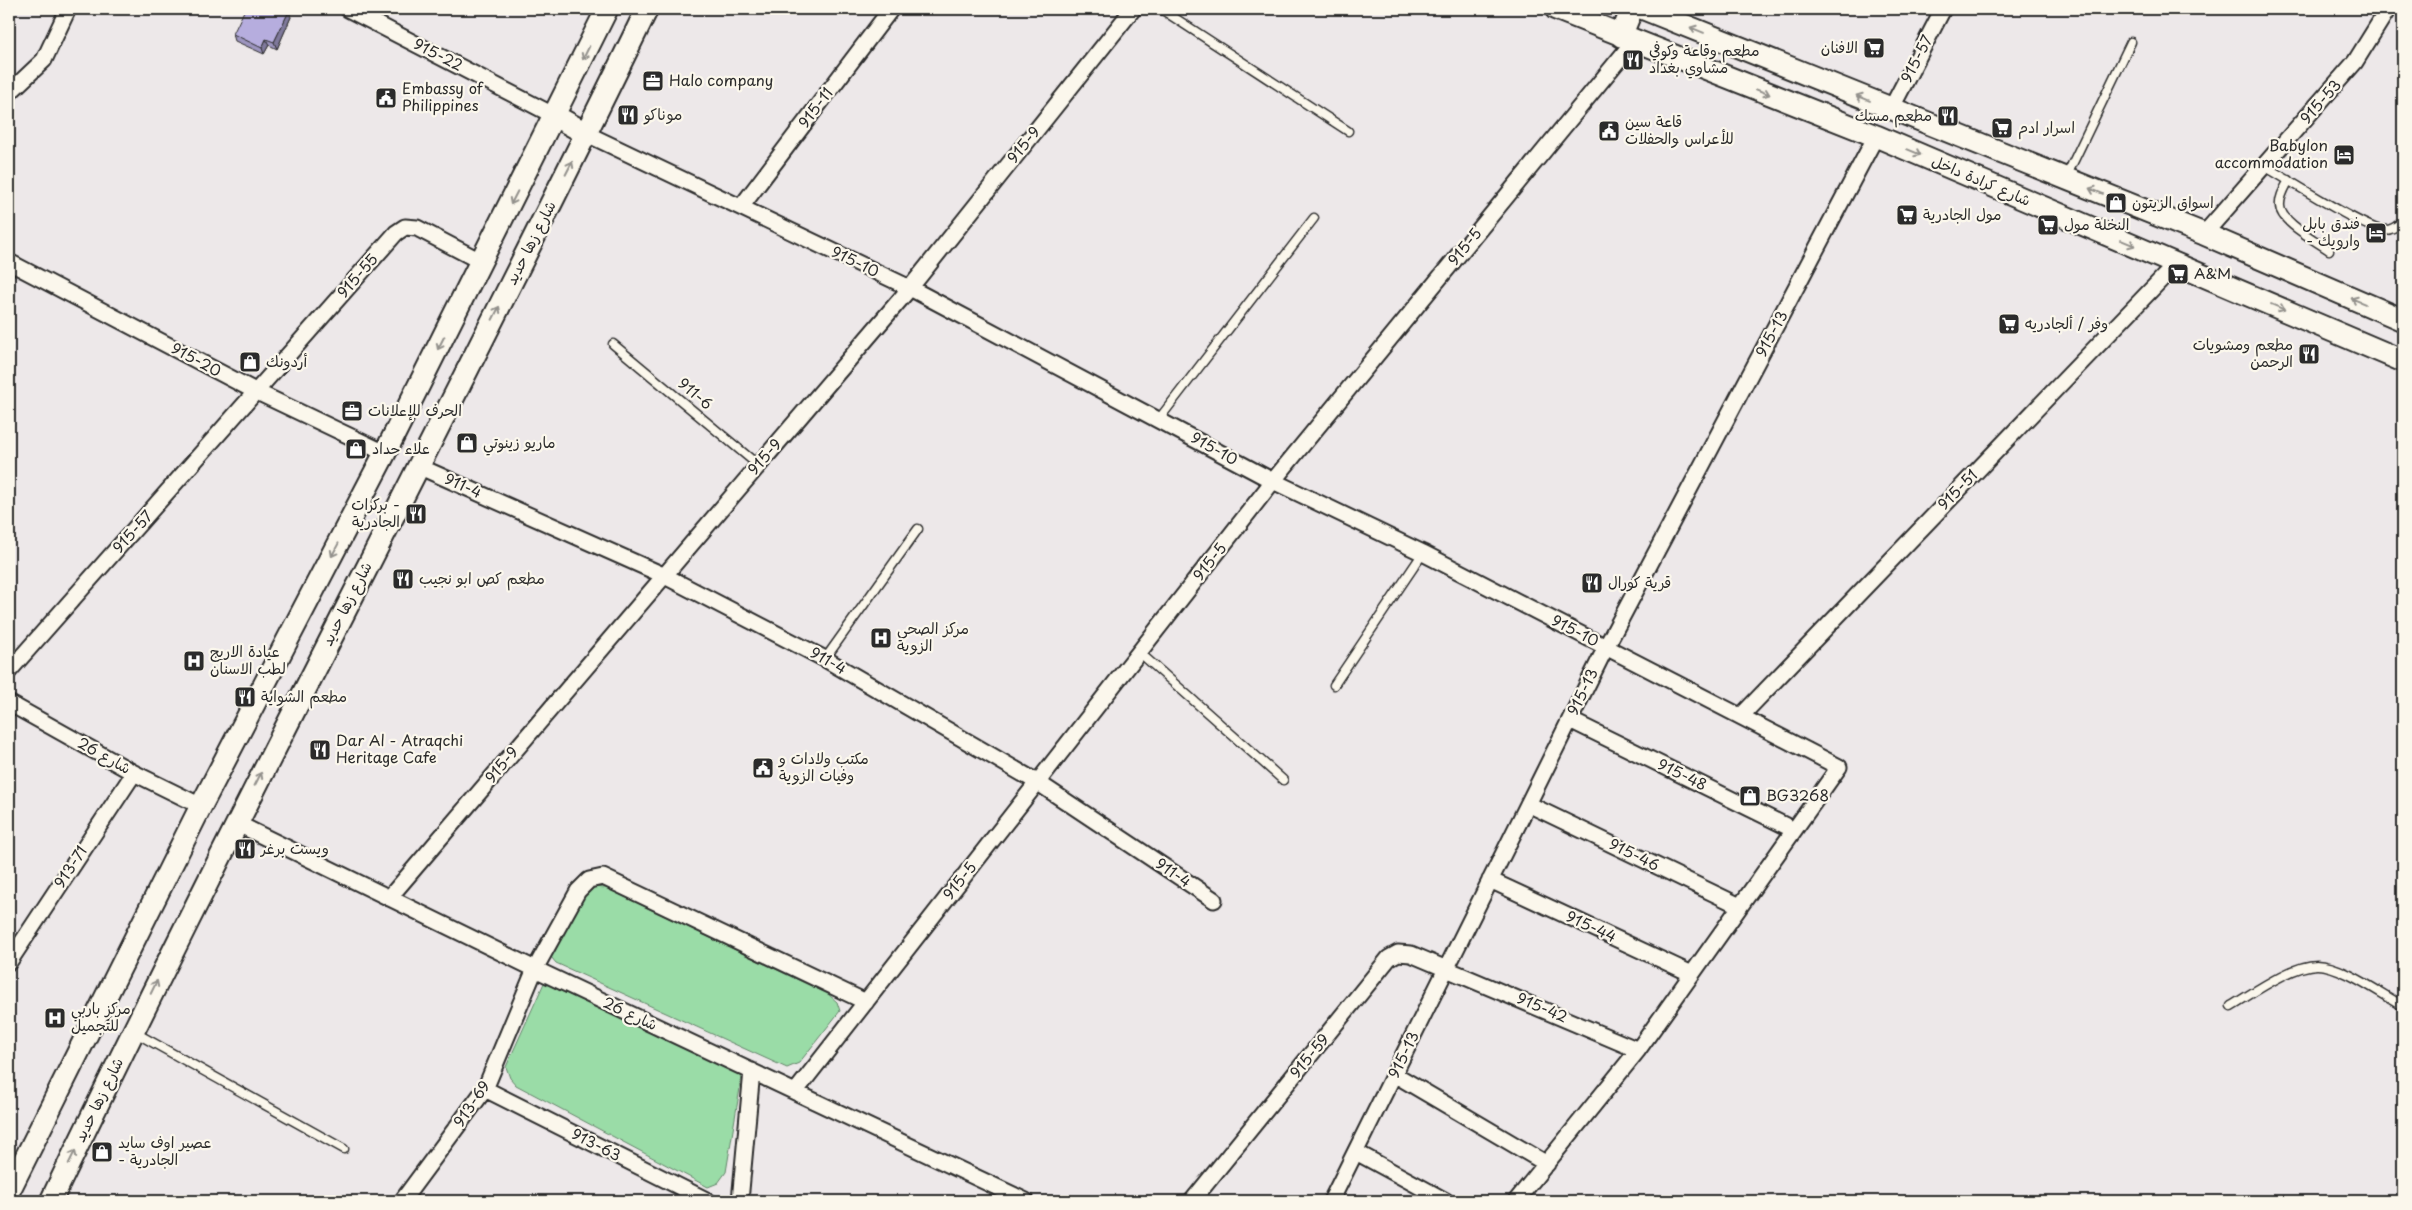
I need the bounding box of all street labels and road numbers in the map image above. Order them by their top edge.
street label: 915-57 [1894,30,1938,86]
street label: 915-22 [410,31,467,76]
street label: 915-53 [2294,74,2346,128]
street label: 915-11 [792,82,838,132]
street label: 915-9 [1001,121,1045,168]
street label: شارع كرادة داخل [1929,148,2035,211]
street label: شارع زها حديد [499,196,561,288]
street label: 915-5 [1441,222,1486,270]
street label: 915-10 [828,239,884,282]
street label: 915-55 [331,248,383,302]
street label: 915-13 [1749,306,1793,361]
street label: 915-20 [167,336,226,382]
street label: 911-6 [674,371,718,414]
street label: 915-10 [1187,425,1243,470]
street label: 915-9 [741,433,786,479]
street label: 915-51 [1932,463,1982,515]
street label: 911-4 [441,466,486,503]
street label: 915-57 [106,504,158,558]
street label: 915-5 [1187,537,1231,585]
street label: شارع زها حديد [315,557,377,649]
street label: 915-10 [1548,608,1604,651]
street label: 911-4 [806,640,851,679]
street label: 915-13 [1560,664,1603,719]
street label: شارع 26 [74,731,136,779]
street label: 915-9 [479,741,523,787]
street label: 915-48 [1654,752,1711,795]
street label: 915-46 [1606,832,1664,876]
street label: 913-71 [47,841,92,892]
street label: 911-4 [1151,851,1196,892]
street label: 915-5 [937,856,981,904]
street label: 915-44 [1563,904,1621,947]
street label: 915-42 [1514,986,1572,1028]
street label: شارع 26 [600,990,662,1035]
street label: 915-13 [1381,1027,1424,1082]
street label: 915-59 [1284,1028,1334,1082]
street label: شارع زها حديد [67,1053,128,1146]
street label: 913-69 [447,1075,495,1131]
street label: 913-63 [568,1121,625,1166]

